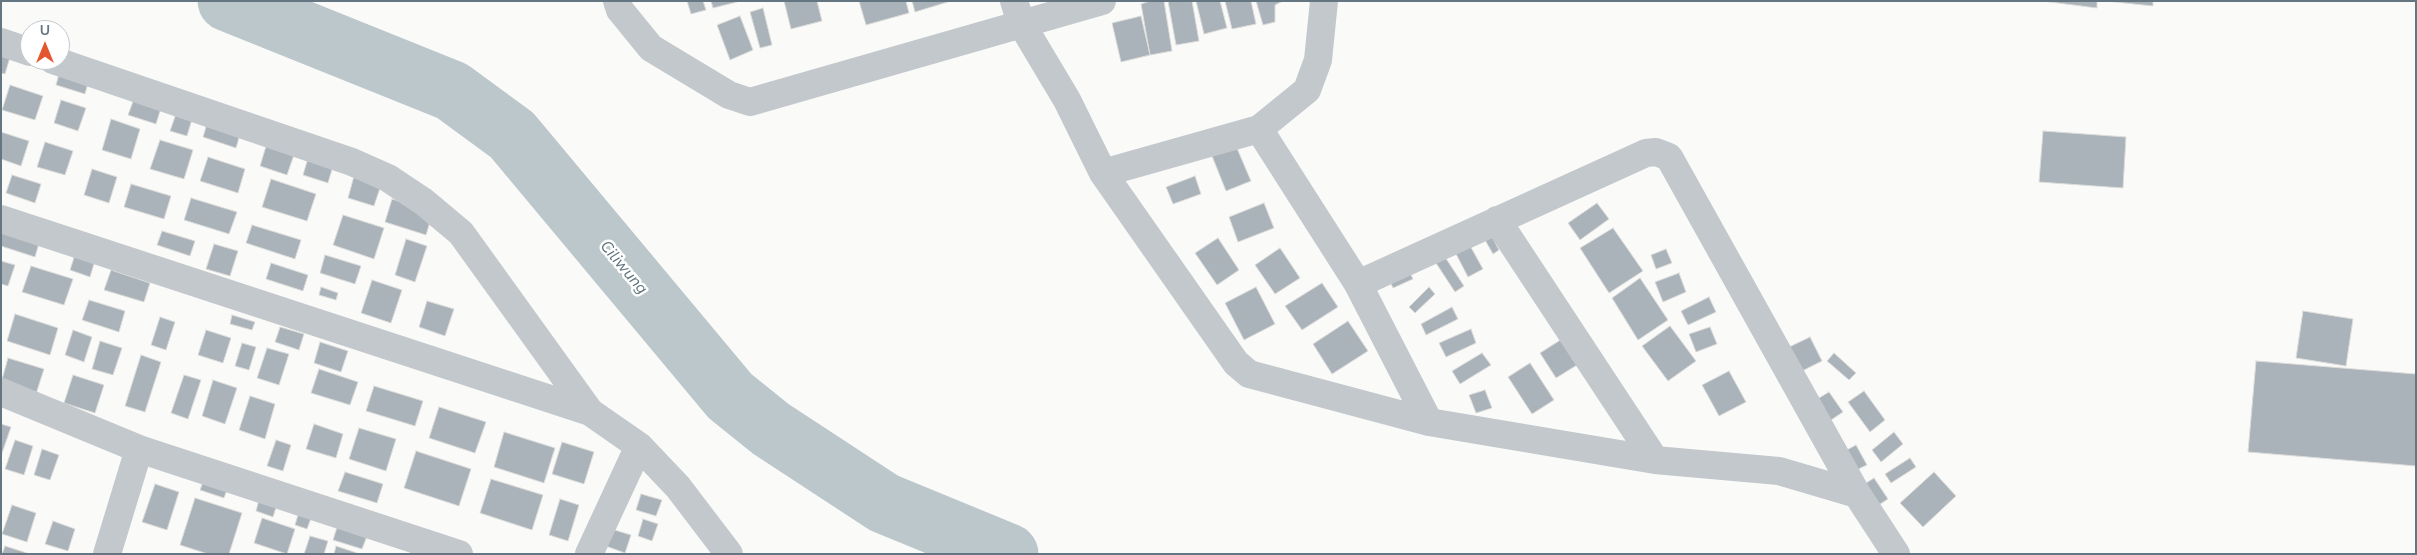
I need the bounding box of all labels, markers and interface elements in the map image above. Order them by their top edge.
north arrow [20,20,70,70]
text: U [40,21,50,40]
water label: Ciliwung [595,237,651,299]

